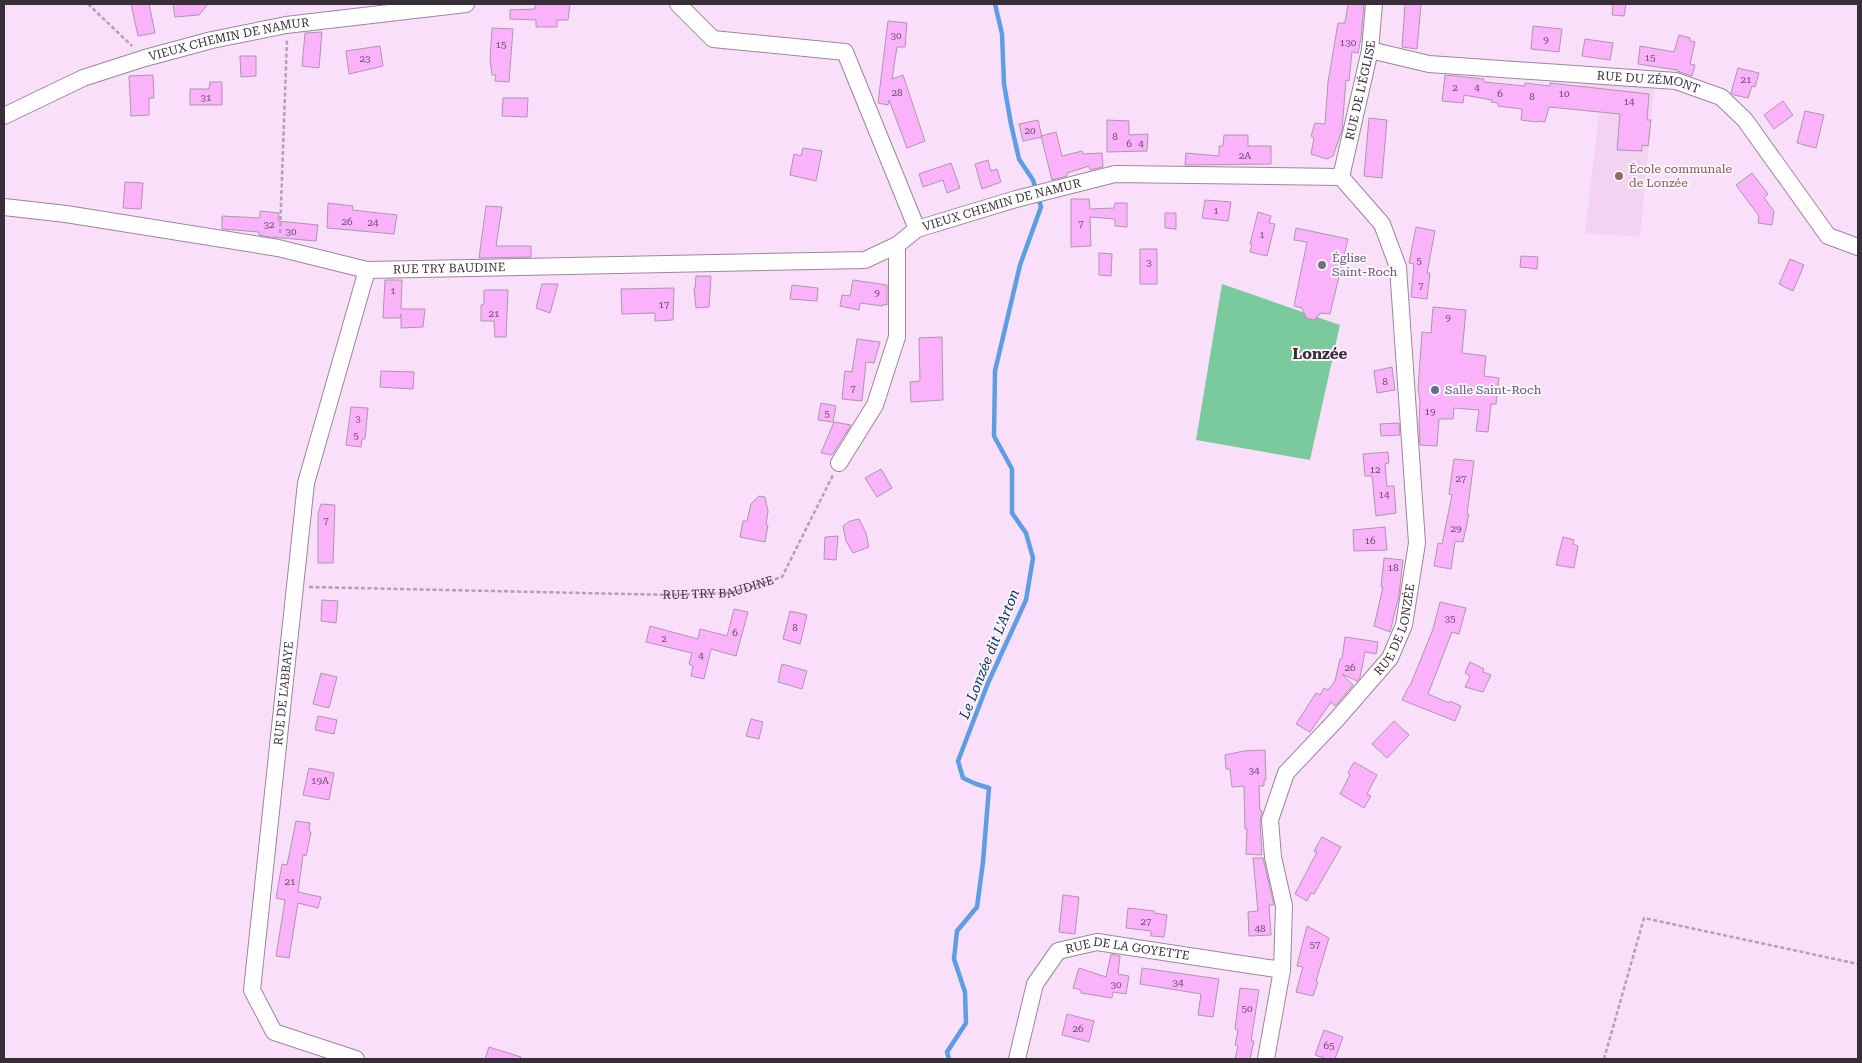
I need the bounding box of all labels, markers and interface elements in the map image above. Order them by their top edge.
street label: VIEUX CHEMIN DE NAMUR [147,15,311,64]
house number: 30 [890,30,902,41]
house number: 9 [1543,34,1549,45]
house number: 130 [1340,37,1357,48]
house number: 15 [495,39,507,50]
street label: RUE DE L'ÉGLISE [1343,40,1378,141]
house number: 15 [1644,52,1656,63]
house number: 23 [359,53,371,64]
street label: RUE DU ZÉMONT [1596,69,1702,96]
house number: 21 [1740,74,1752,85]
house number: 2 [1452,82,1458,93]
house number: 4 [1474,82,1480,93]
house number: 28 [891,87,903,98]
house number: 6 [1497,88,1503,99]
house number: 10 [1558,88,1570,99]
house number: 8 [1529,91,1535,102]
house number: 31 [200,92,212,103]
house number: 14 [1623,96,1635,107]
house number: 20 [1024,125,1036,136]
house number: 8 [1112,131,1118,142]
house number: 6 [1126,138,1132,149]
house number: 4 [1138,138,1144,149]
house number: 2A [1239,150,1251,161]
place label: École communale de Lonzée [1629,162,1732,190]
marker: École communale de Lonzée [1613,170,1625,182]
street label: VIEUX CHEMIN DE NAMUR [921,176,1083,234]
house number: 1 [1213,205,1219,216]
house number: 26 [341,216,353,227]
house number: 24 [367,217,379,228]
house number: 7 [1078,218,1084,229]
house number: 32 [263,219,275,230]
house number: 30 [285,226,297,237]
house number: 1 [1259,229,1265,240]
place label: Église Saint-Roch [1332,251,1398,279]
house number: 5 [1416,255,1422,266]
house number: 3 [1146,257,1152,268]
marker: Église Saint-Roch [1316,259,1328,271]
street label: RUE TRY BAUDINE [393,260,506,276]
house number: 7 [1418,280,1424,291]
house number: 1 [390,285,396,296]
house number: 9 [874,287,880,298]
house number: 17 [658,299,670,310]
house number: 21 [488,308,500,319]
house number: 9 [1445,312,1451,323]
district label: Lonzée [1293,345,1348,363]
house number: 8 [1382,376,1388,387]
house number: 7 [850,383,856,394]
place label: Salle Saint-Roch [1445,383,1542,397]
marker: Salle Saint-Roch [1429,384,1441,396]
house number: 19 [1424,406,1436,417]
house number: 5 [824,408,830,419]
house number: 3 [355,413,361,424]
house number: 5 [353,430,359,441]
house number: 12 [1369,464,1381,475]
house number: 27 [1455,473,1467,484]
house number: 14 [1378,489,1390,500]
house number: 7 [323,515,329,526]
house number: 29 [1450,523,1462,534]
house number: 16 [1364,535,1376,546]
house number: 18 [1387,562,1399,573]
street label: RUE TRY BAUDINE [663,573,775,602]
street label: RUE DE LONZÉE [1371,583,1417,678]
water label: Le Lonzée dit L'Arton [955,586,1022,722]
house number: 35 [1444,613,1456,624]
house number: 8 [792,622,798,633]
house number: 6 [732,627,738,638]
house number: 2 [661,633,667,644]
street label: RUE DE L'ABBAYE [271,641,296,746]
house number: 4 [698,650,704,661]
house number: 26 [1344,662,1356,673]
house number: 34 [1248,765,1260,776]
house number: 19A [311,775,329,786]
house number: 21 [284,876,296,887]
house number: 27 [1140,916,1152,927]
house number: 48 [1254,923,1266,934]
street label: RUE DE LA GOYETTE [1064,935,1190,963]
house number: 57 [1309,939,1321,950]
house number: 34 [1172,977,1184,988]
house number: 30 [1110,979,1122,990]
house number: 50 [1241,1003,1253,1014]
house number: 26 [1072,1023,1084,1034]
house number: 65 [1323,1040,1335,1051]

